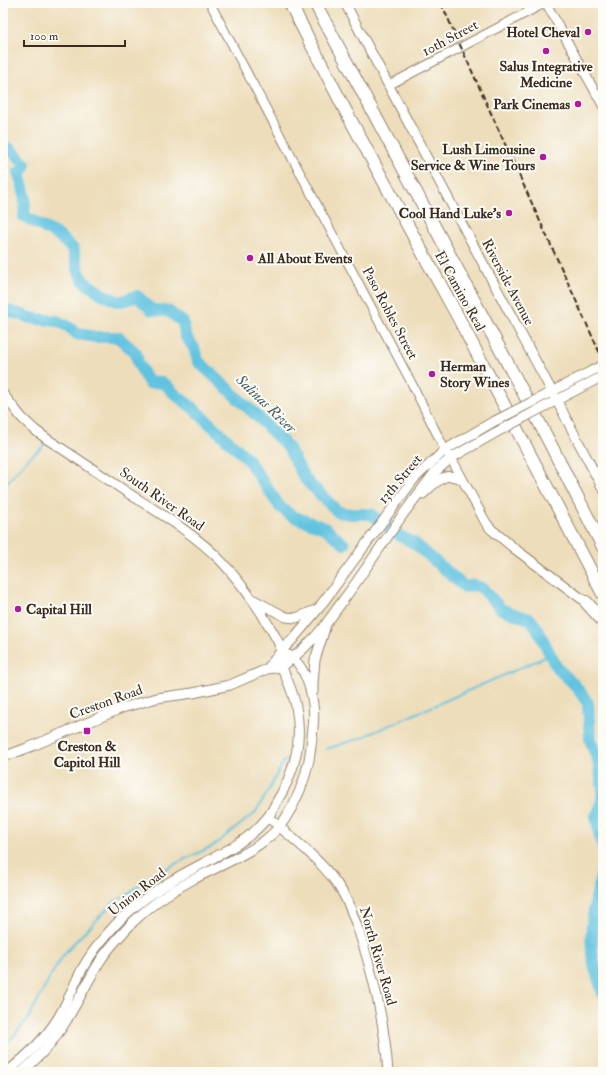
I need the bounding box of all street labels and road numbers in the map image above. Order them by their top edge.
street label: 10th Street [419,16,481,60]
street label: Riverside Avenue [478,236,538,328]
street label: El Camino Real [431,248,489,334]
street label: Paso Robles Street [358,264,422,363]
street label: 13th Street [375,451,426,507]
street label: South River Road [116,464,208,535]
street label: Creston Road [67,681,145,723]
street label: Union Road [105,864,169,920]
street label: North River Road [356,905,400,1007]

